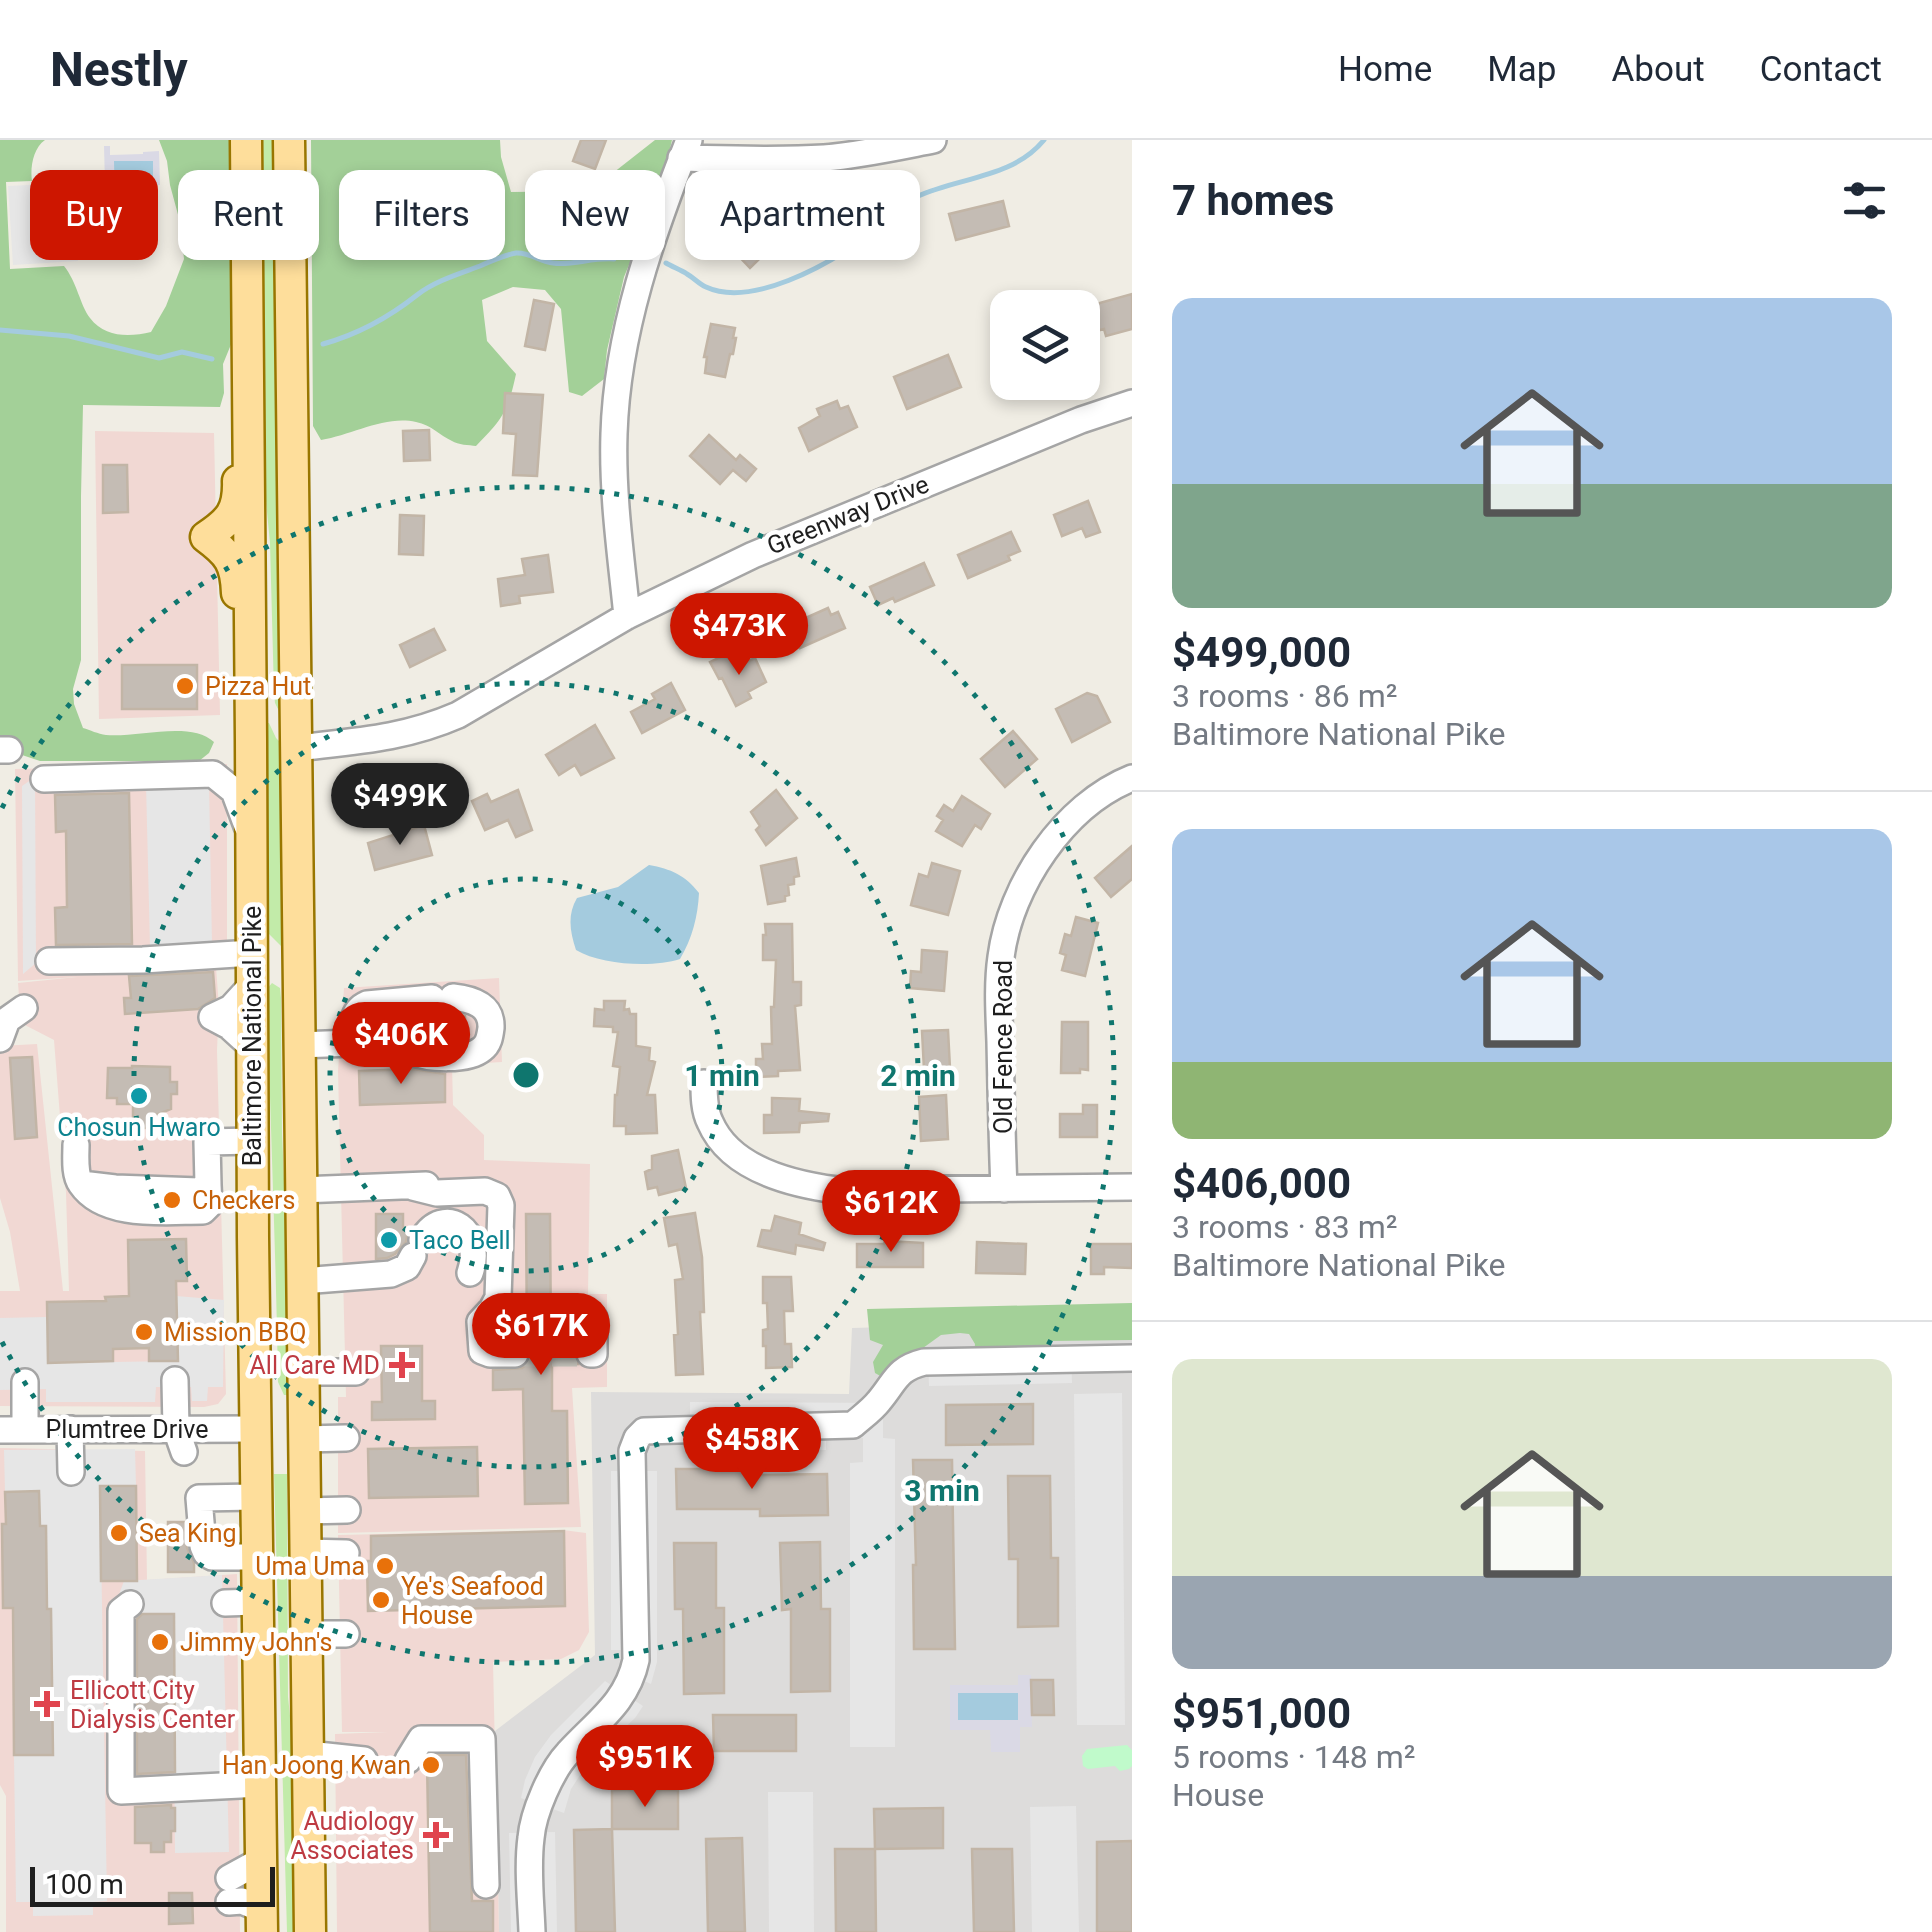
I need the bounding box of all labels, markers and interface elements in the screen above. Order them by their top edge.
text: Nestly [50,41,188,98]
text: Home [1338,49,1432,90]
text: Map [1487,49,1556,90]
text: About [1611,49,1705,90]
text: Contact [1760,49,1882,90]
chip: Buy [30,170,158,260]
chip: Rent [178,170,319,260]
chip: Filters [339,170,505,260]
chip: New [525,170,665,260]
chip: Apartment [685,170,920,260]
icon: filters [1837,173,1892,228]
text: 7 homes [1172,176,1334,225]
map controls [990,290,1100,400]
button: layers [990,290,1100,400]
icon: home [1442,363,1622,543]
street label: Greenway Drive [763,469,933,561]
pin: $473K [669,593,809,678]
text: $473K [692,606,786,644]
text: $499,000 [1172,628,1351,677]
place label: Pizza Hut [205,672,311,701]
marker: Pizza Hut [174,675,196,697]
text: 3 rooms · 86 m² [1172,677,1397,715]
text: Baltimore National Pike [1172,715,1506,753]
pin: $499K [330,763,470,848]
text: $499K [353,776,447,814]
icon: home [1442,894,1622,1074]
street label: Baltimore National Pike [238,906,267,1166]
street label: Old Fence Road [989,960,1018,1134]
pin: $406K [331,1002,471,1087]
text: $406K [354,1015,448,1053]
centre of rings [508,1057,544,1093]
text: 1 min [684,1058,760,1093]
text: 2 min [880,1058,956,1093]
marker: Chosun Hwaro [128,1085,150,1107]
place label: Chosun Hwaro [57,1113,221,1142]
text: $406,000 [1172,1159,1351,1208]
pin: $612K [821,1170,961,1255]
text: $612K [844,1183,938,1221]
place label: Checkers [192,1186,295,1215]
marker: Checkers [161,1189,183,1211]
text: 3 rooms · 83 m² [1172,1208,1397,1246]
place label: Taco Bell [409,1226,511,1255]
marker: Taco Bell [378,1229,400,1251]
text: Baltimore National Pike [1172,1246,1506,1284]
pin: $617K [471,1293,611,1378]
text: $617K [494,1306,588,1344]
place label: Mission BBQ [164,1318,306,1347]
marker: Mission BBQ [133,1321,155,1343]
place label: All Care MD [250,1351,380,1380]
marker: All Care MD [389,1352,415,1378]
pin: $458K [682,1407,822,1492]
street label: Plumtree Drive [46,1415,208,1444]
text: $458K [705,1420,799,1458]
icon: home [1442,1424,1622,1604]
text: 3 min [904,1473,980,1508]
place label: Sea King [139,1519,237,1548]
marker: Sea King [108,1522,130,1544]
place label: Uma Uma [255,1552,365,1581]
marker: Uma Uma [374,1555,396,1577]
place label: Ye's Seafood House [401,1572,544,1630]
marker: Ye's Seafood House [370,1589,392,1611]
place label: Jimmy John's [180,1628,332,1657]
marker: Jimmy John's [149,1631,171,1653]
place label: Ellicott City Dialysis Center [70,1676,236,1734]
text: $951,000 [1172,1689,1351,1738]
marker: Ellicott City Dialysis Center [34,1691,60,1717]
pin: $951K [575,1725,715,1810]
text: $951K [598,1738,692,1776]
text: 5 rooms · 148 m² [1172,1738,1415,1776]
place label: Han Joong Kwan [222,1751,411,1780]
marker: Han Joong Kwan [420,1754,442,1776]
text: House [1172,1776,1264,1814]
place label: Audiology Associates [291,1807,414,1865]
marker: Audiology Associates [423,1822,449,1848]
scale bar [30,1862,275,1906]
text: 100 m [45,1868,124,1901]

